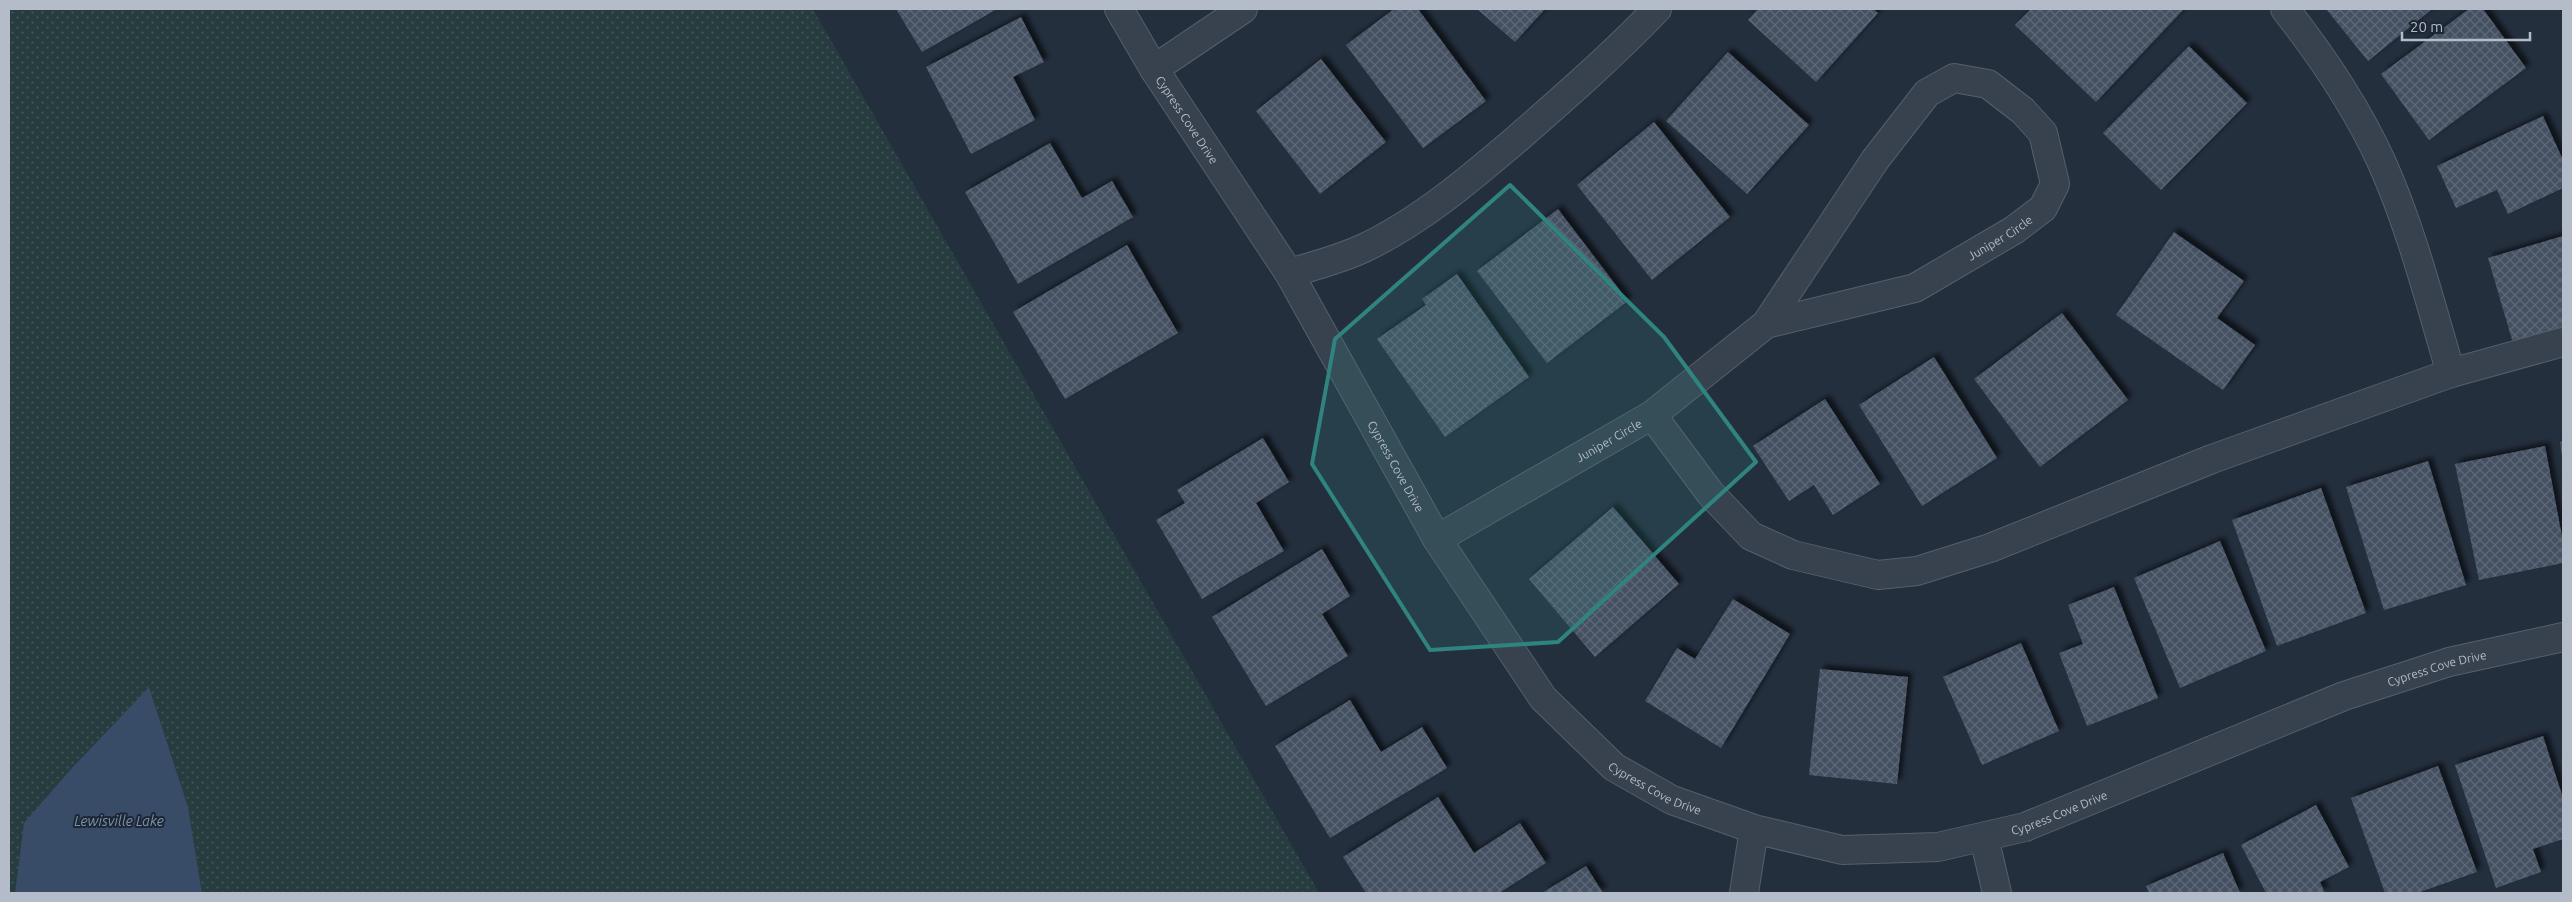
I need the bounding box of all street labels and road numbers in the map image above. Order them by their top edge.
street label: Cypress Cove Drive [1154,73,1221,166]
street label: Juniper Circle [1965,212,2034,262]
street label: Juniper Circle [1573,416,1644,464]
street label: Cypress Cove Drive [1366,418,1427,514]
street label: Cypress Cove Drive [2386,648,2487,688]
street label: Cypress Cove Drive [1606,759,1703,816]
street label: Cypress Cove Drive [2010,787,2109,837]

